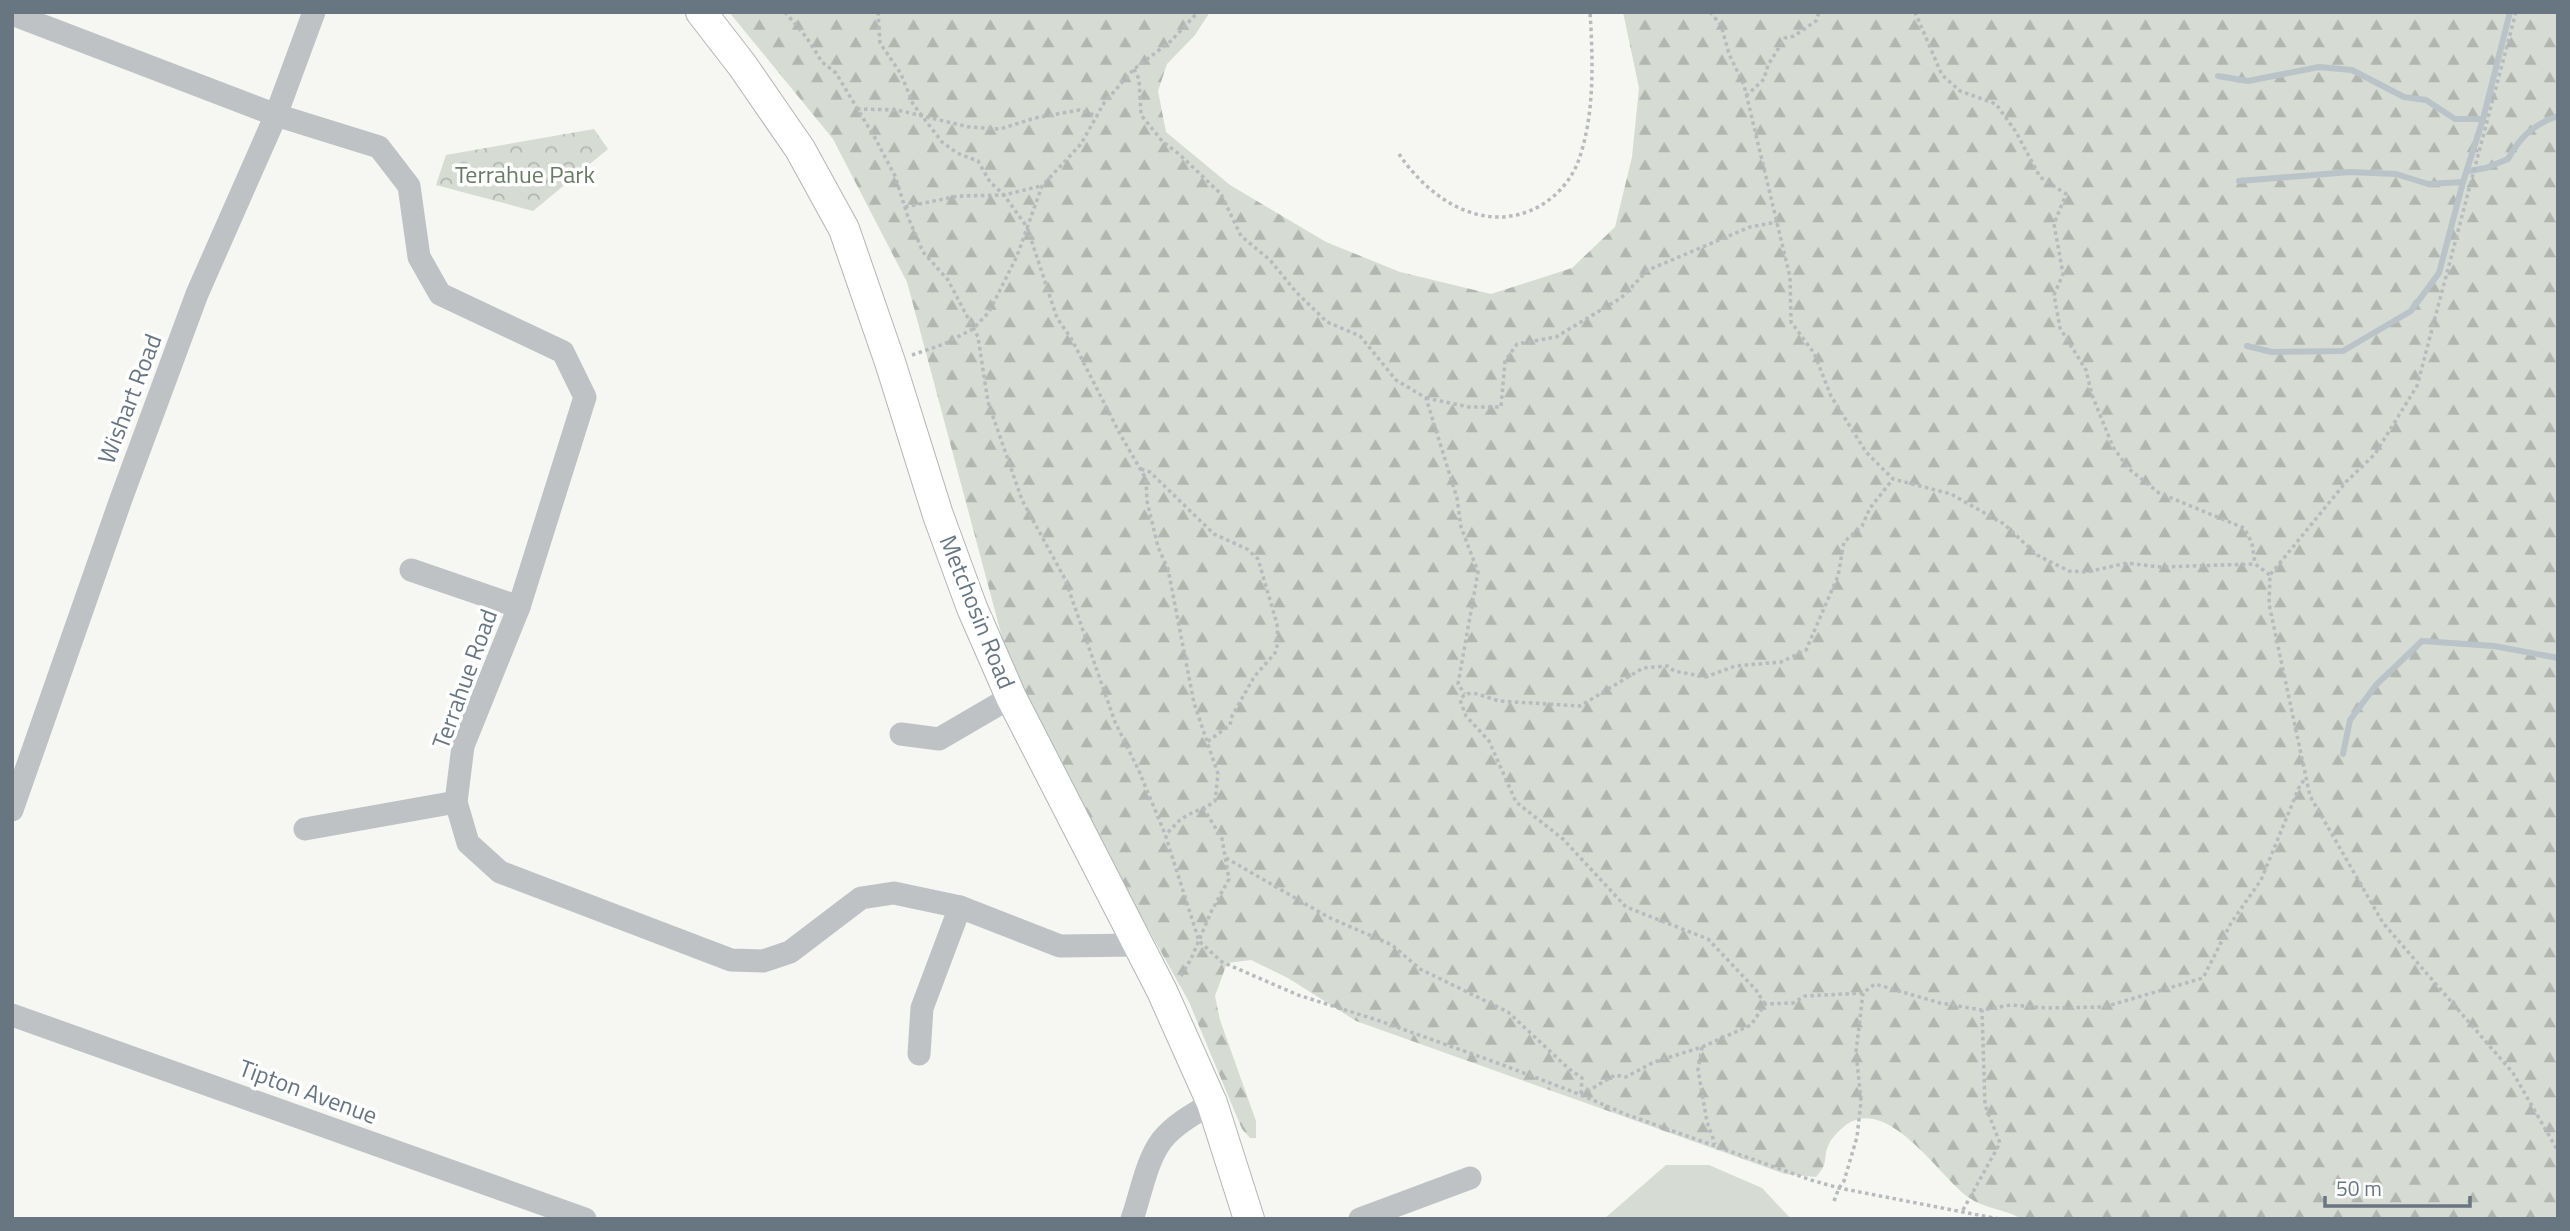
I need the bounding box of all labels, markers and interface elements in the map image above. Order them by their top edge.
park label: Terrahue Park [455,156,596,192]
street label: Wishart Road [88,328,170,469]
street label: Metchosin Road [931,529,1025,694]
street label: Terrahue Road [422,604,506,753]
street label: Tipton Avenue [234,1049,383,1133]
scale bar [2325,1164,2470,1208]
text: 50 m [2336,1172,2382,1204]

